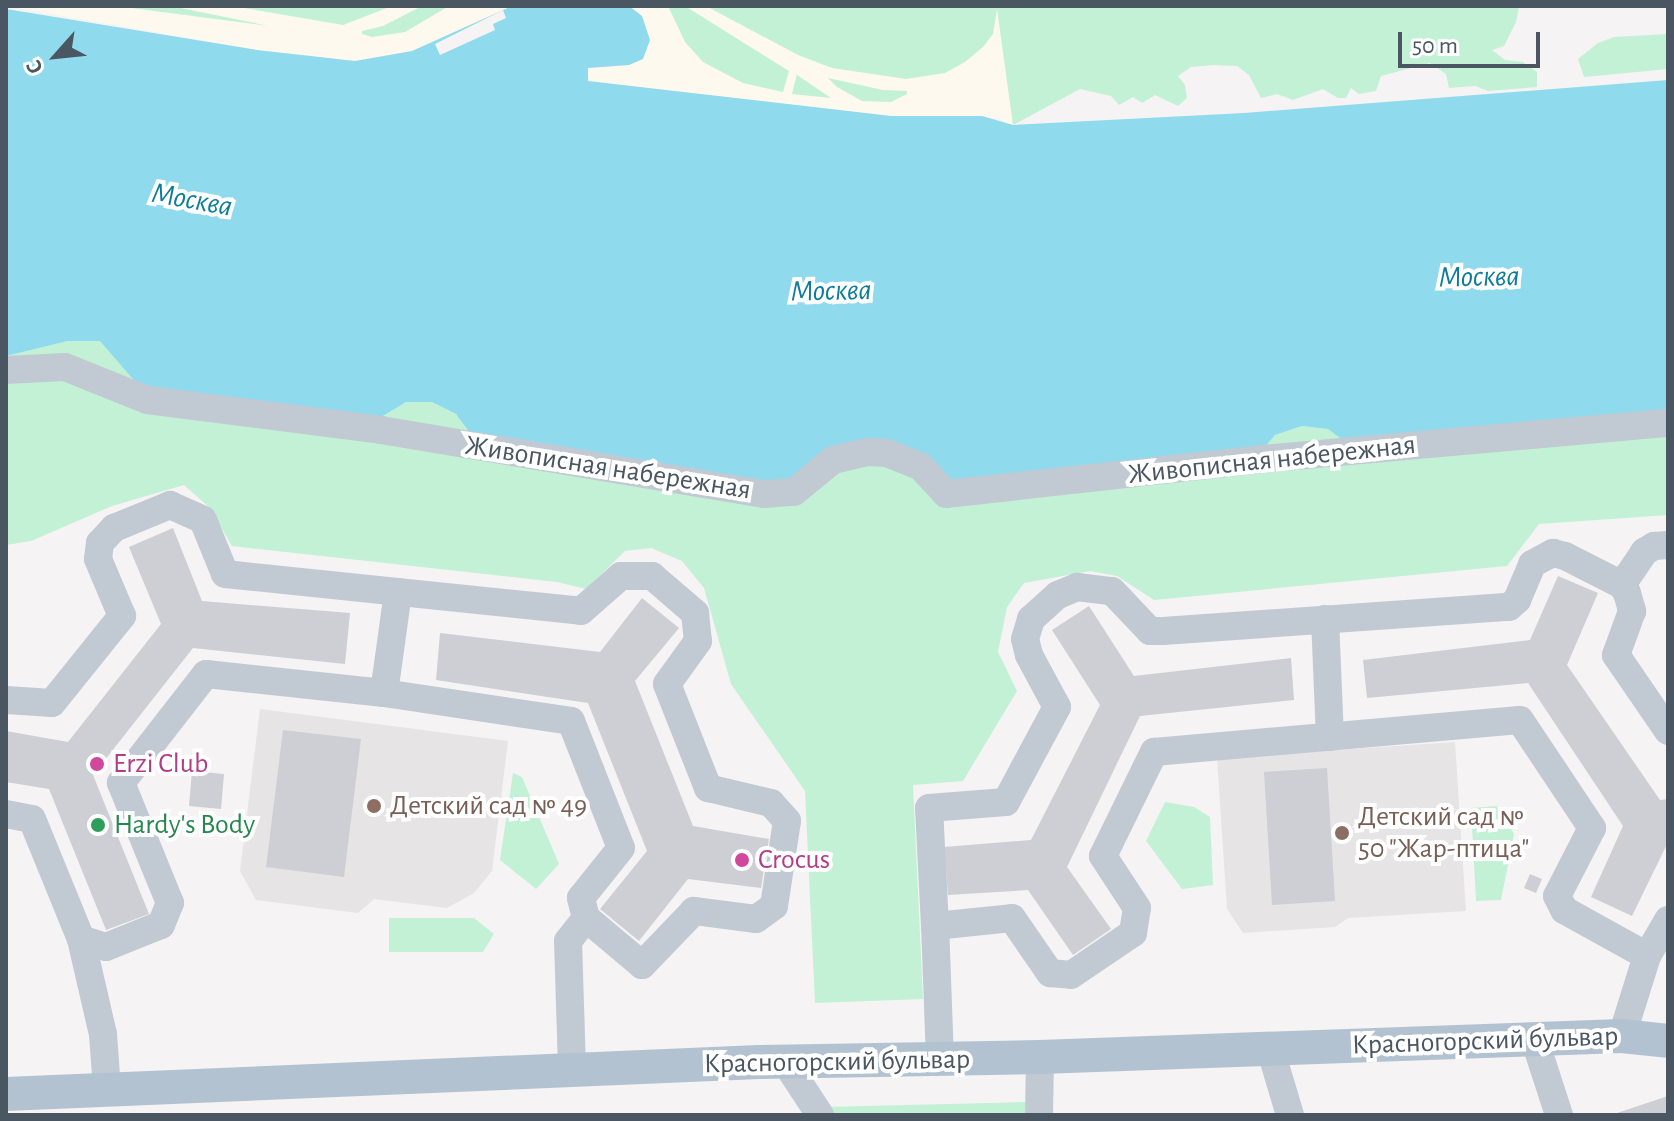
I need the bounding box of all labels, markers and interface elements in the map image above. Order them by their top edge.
north arrow [16,16,96,96]
scale bar [1402,16,1544,66]
text: 50 m [1412,34,1458,58]
text: С [22,56,47,77]
water label: Москва [149,175,235,225]
water label: Москва [1438,258,1520,296]
water label: Москва [790,272,872,310]
street label: Живописная набережная [1127,428,1417,492]
street label: Живописная набережная [463,429,753,507]
place label: Erzi Club [113,747,208,781]
marker: Erzi Club [88,755,106,773]
place label: Детский сад № 49 [390,789,587,823]
marker: Детский сад № 49 [365,797,383,815]
place label: Детский сад № 50 "Жар-птица" [1358,800,1529,866]
place label: Hardy's Body [114,808,255,842]
marker: Hardy's Body [89,816,107,834]
marker: Детский сад № 50 "Жар-птица" [1333,824,1351,842]
place label: Crocus [758,843,830,877]
marker: Crocus [733,851,751,869]
street label: Красногорский бульвар [1351,1020,1619,1062]
street label: Красногорский бульвар [704,1043,970,1081]

